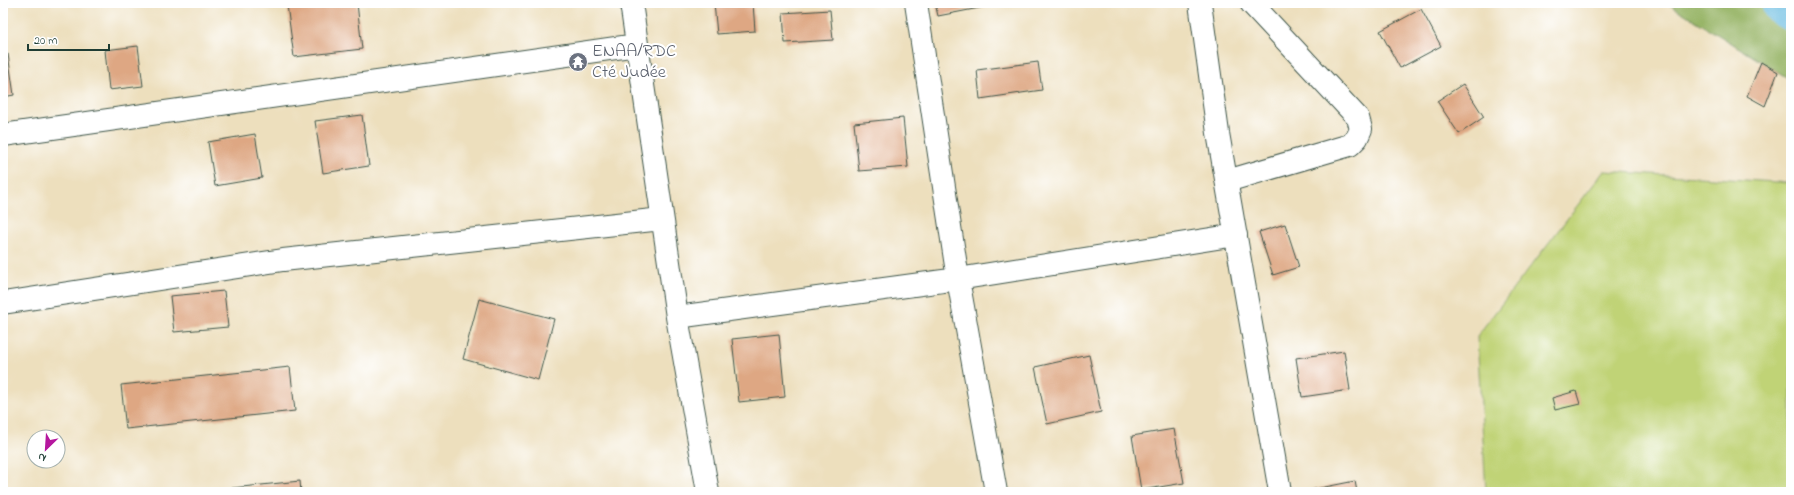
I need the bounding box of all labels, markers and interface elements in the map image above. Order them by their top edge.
scale bar [28,26,109,52]
text: 20 m [34,32,57,50]
place label: ENAA/RDC Cté Judée [592,39,676,86]
temple icon: ENAA/RDC Cté Judée [567,51,589,73]
north arrow [26,429,66,469]
text: N [35,448,49,466]

